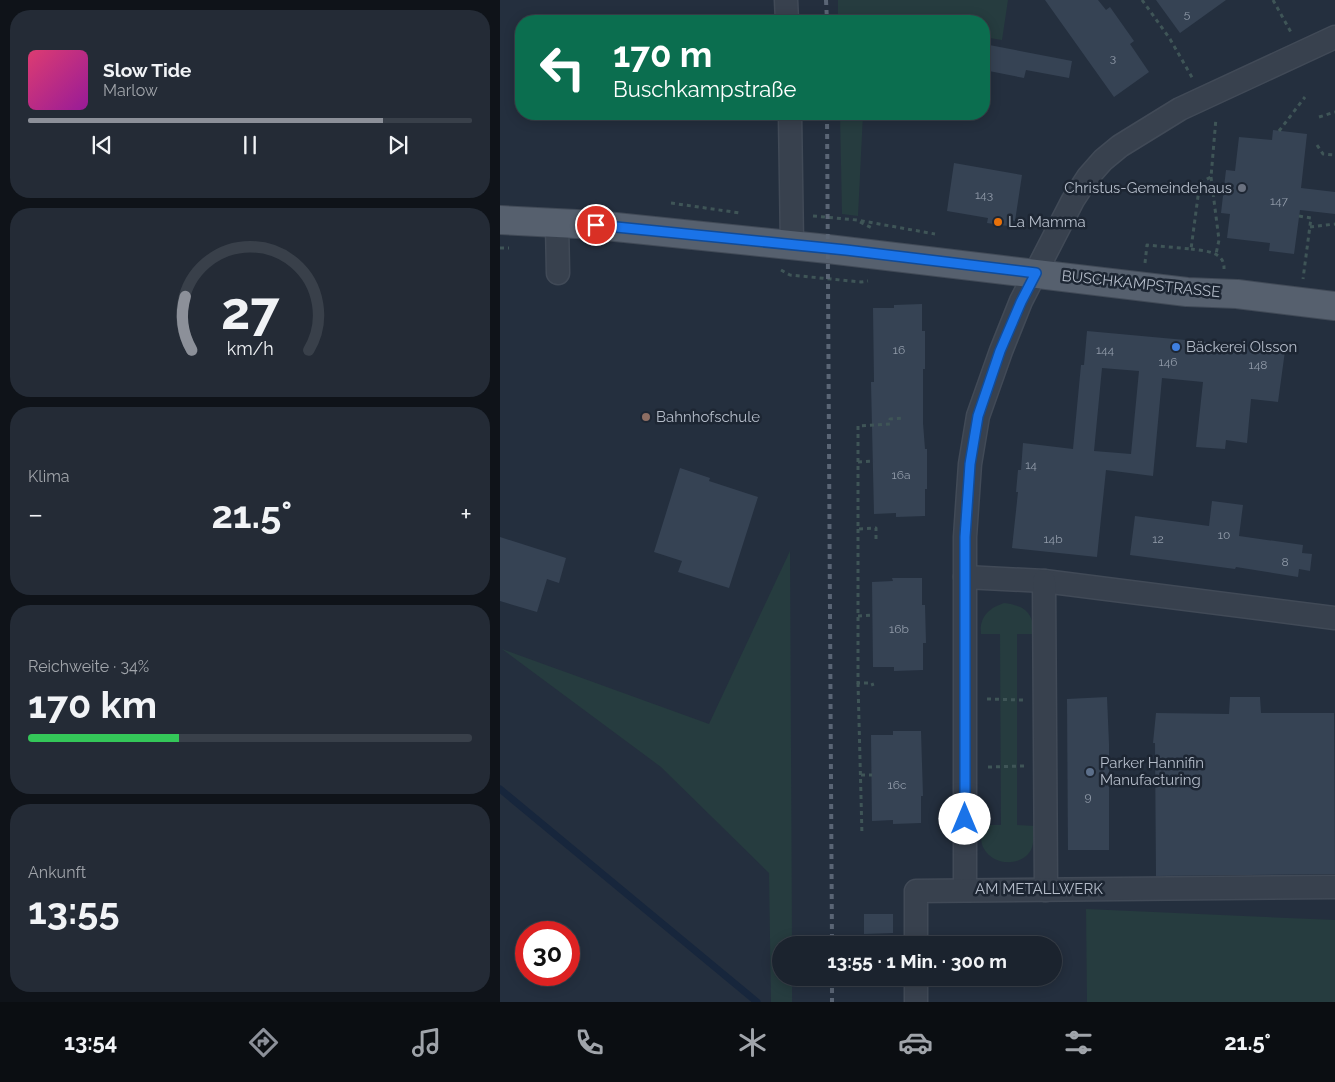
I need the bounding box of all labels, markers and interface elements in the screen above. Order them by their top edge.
house number: 5 [1184,7,1191,21]
text: 170 m [613,34,712,75]
icon: left [530,35,595,100]
house number: 3 [1110,51,1116,65]
text: Slow Tide [103,59,192,81]
text: Buschkampstraße [613,76,796,102]
text: Marlow [103,81,158,100]
icon: previous [88,131,116,159]
icon: pause [236,131,264,159]
icon: next [384,131,412,159]
place label: Christus-Gemeindehaus [1064,179,1232,197]
marker: Christus-Gemeindehaus [1236,182,1248,194]
house number: 143 [975,188,993,202]
house number: 147 [1270,194,1289,208]
pin [575,204,617,246]
icon: arrive [582,211,610,239]
place label: La Mamma [1008,213,1086,231]
marker: La Mamma [992,216,1004,228]
street label: BUSCHKAMPSTRASSE [1061,267,1221,301]
text: 27 [221,280,280,341]
text: km/h [226,338,274,359]
place label: Bäckerei Olsson [1186,338,1297,356]
marker: Bäckerei Olsson [1170,341,1182,353]
house number: 16 [893,343,905,357]
house number: 144 [1096,343,1115,357]
house number: 146 [1159,355,1177,369]
house number: 148 [1249,358,1267,372]
place label: Bahnhofschule [656,408,760,426]
marker: Bahnhofschule [640,411,652,423]
house number: 14 [1025,458,1037,472]
text: Klima [28,467,70,486]
house number: 16a [892,468,910,482]
text: 21.5° [211,492,292,537]
text: − [28,498,43,531]
text: + [460,498,472,531]
house number: 10 [1218,528,1230,542]
house number: 14b [1043,532,1063,546]
house number: 12 [1152,532,1164,546]
house number: 8 [1281,555,1289,569]
house number: 16b [889,622,909,636]
text: Reichweite · 34% [28,657,149,676]
text: 170 km [28,682,157,727]
place label: Parker Hannifin Manufacturing [1100,754,1204,789]
marker: Parker Hannifin Manufacturing [1084,766,1096,778]
house number: 16c [888,778,907,792]
house number: 9 [1084,790,1092,804]
position arrow [938,792,990,844]
text: Ankunft [28,863,86,882]
street label: AM METALLWERK [975,880,1103,898]
text: 13:55 [28,888,119,933]
speed limit sign: 30 [515,921,580,986]
text: 13:55 · 1 Min. · 300 m [827,950,1007,972]
icon: directions [246,1025,281,1060]
icon: music [409,1025,444,1060]
icon: phone [572,1025,607,1060]
icon: climate [735,1025,770,1060]
icon: car [898,1025,933,1060]
icon: filters [1061,1025,1096,1060]
text: 13:54 [64,1029,117,1055]
text: 21.5° [1224,1029,1271,1055]

